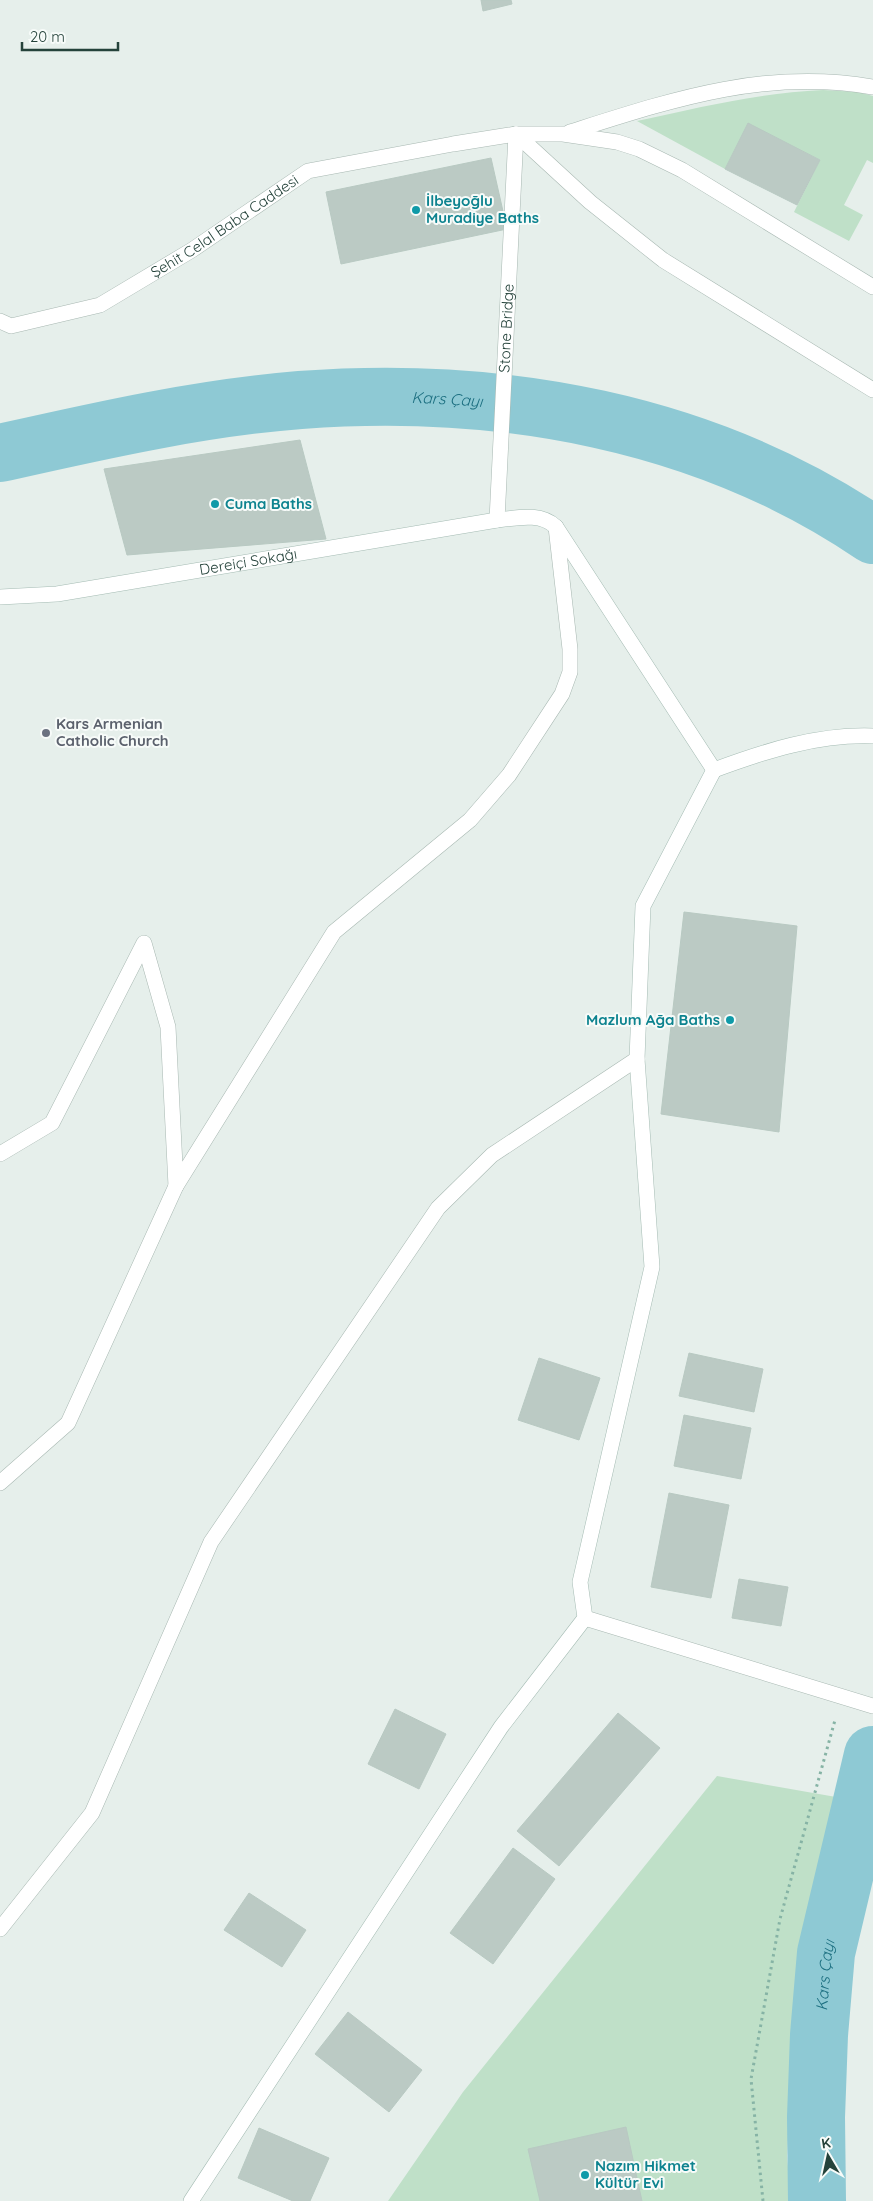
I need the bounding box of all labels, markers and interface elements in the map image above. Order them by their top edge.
scale bar [22,20,119,52]
text: 20 m [30,27,65,46]
street label: Şehit Celal Baba Caddesi [147,170,302,282]
place label: İlbeyoğlu Muradiye Baths [426,191,539,227]
marker: İlbeyoğlu Muradiye Baths [410,204,422,216]
street label: Stone Bridge [494,283,518,373]
water label: Kars Çayı [411,387,485,411]
place label: Cuma Baths [225,494,312,513]
marker: Cuma Baths [209,498,221,510]
street label: Dereiçi Sokağı [198,544,298,579]
place label: Kars Armenian Catholic Church [56,714,168,750]
marker: Kars Armenian Catholic Church [40,727,52,739]
place label: Mazlum Ağa Baths [586,1010,720,1029]
marker: Mazlum Ağa Baths [724,1014,736,1026]
water label: Kars Çayı [811,1936,839,2012]
north arrow [803,2131,853,2181]
text: K [820,2134,832,2153]
place label: Nazım Hikmet Kültür Evi [595,2156,696,2192]
marker: Nazım Hikmet Kültür Evi [579,2169,591,2181]

